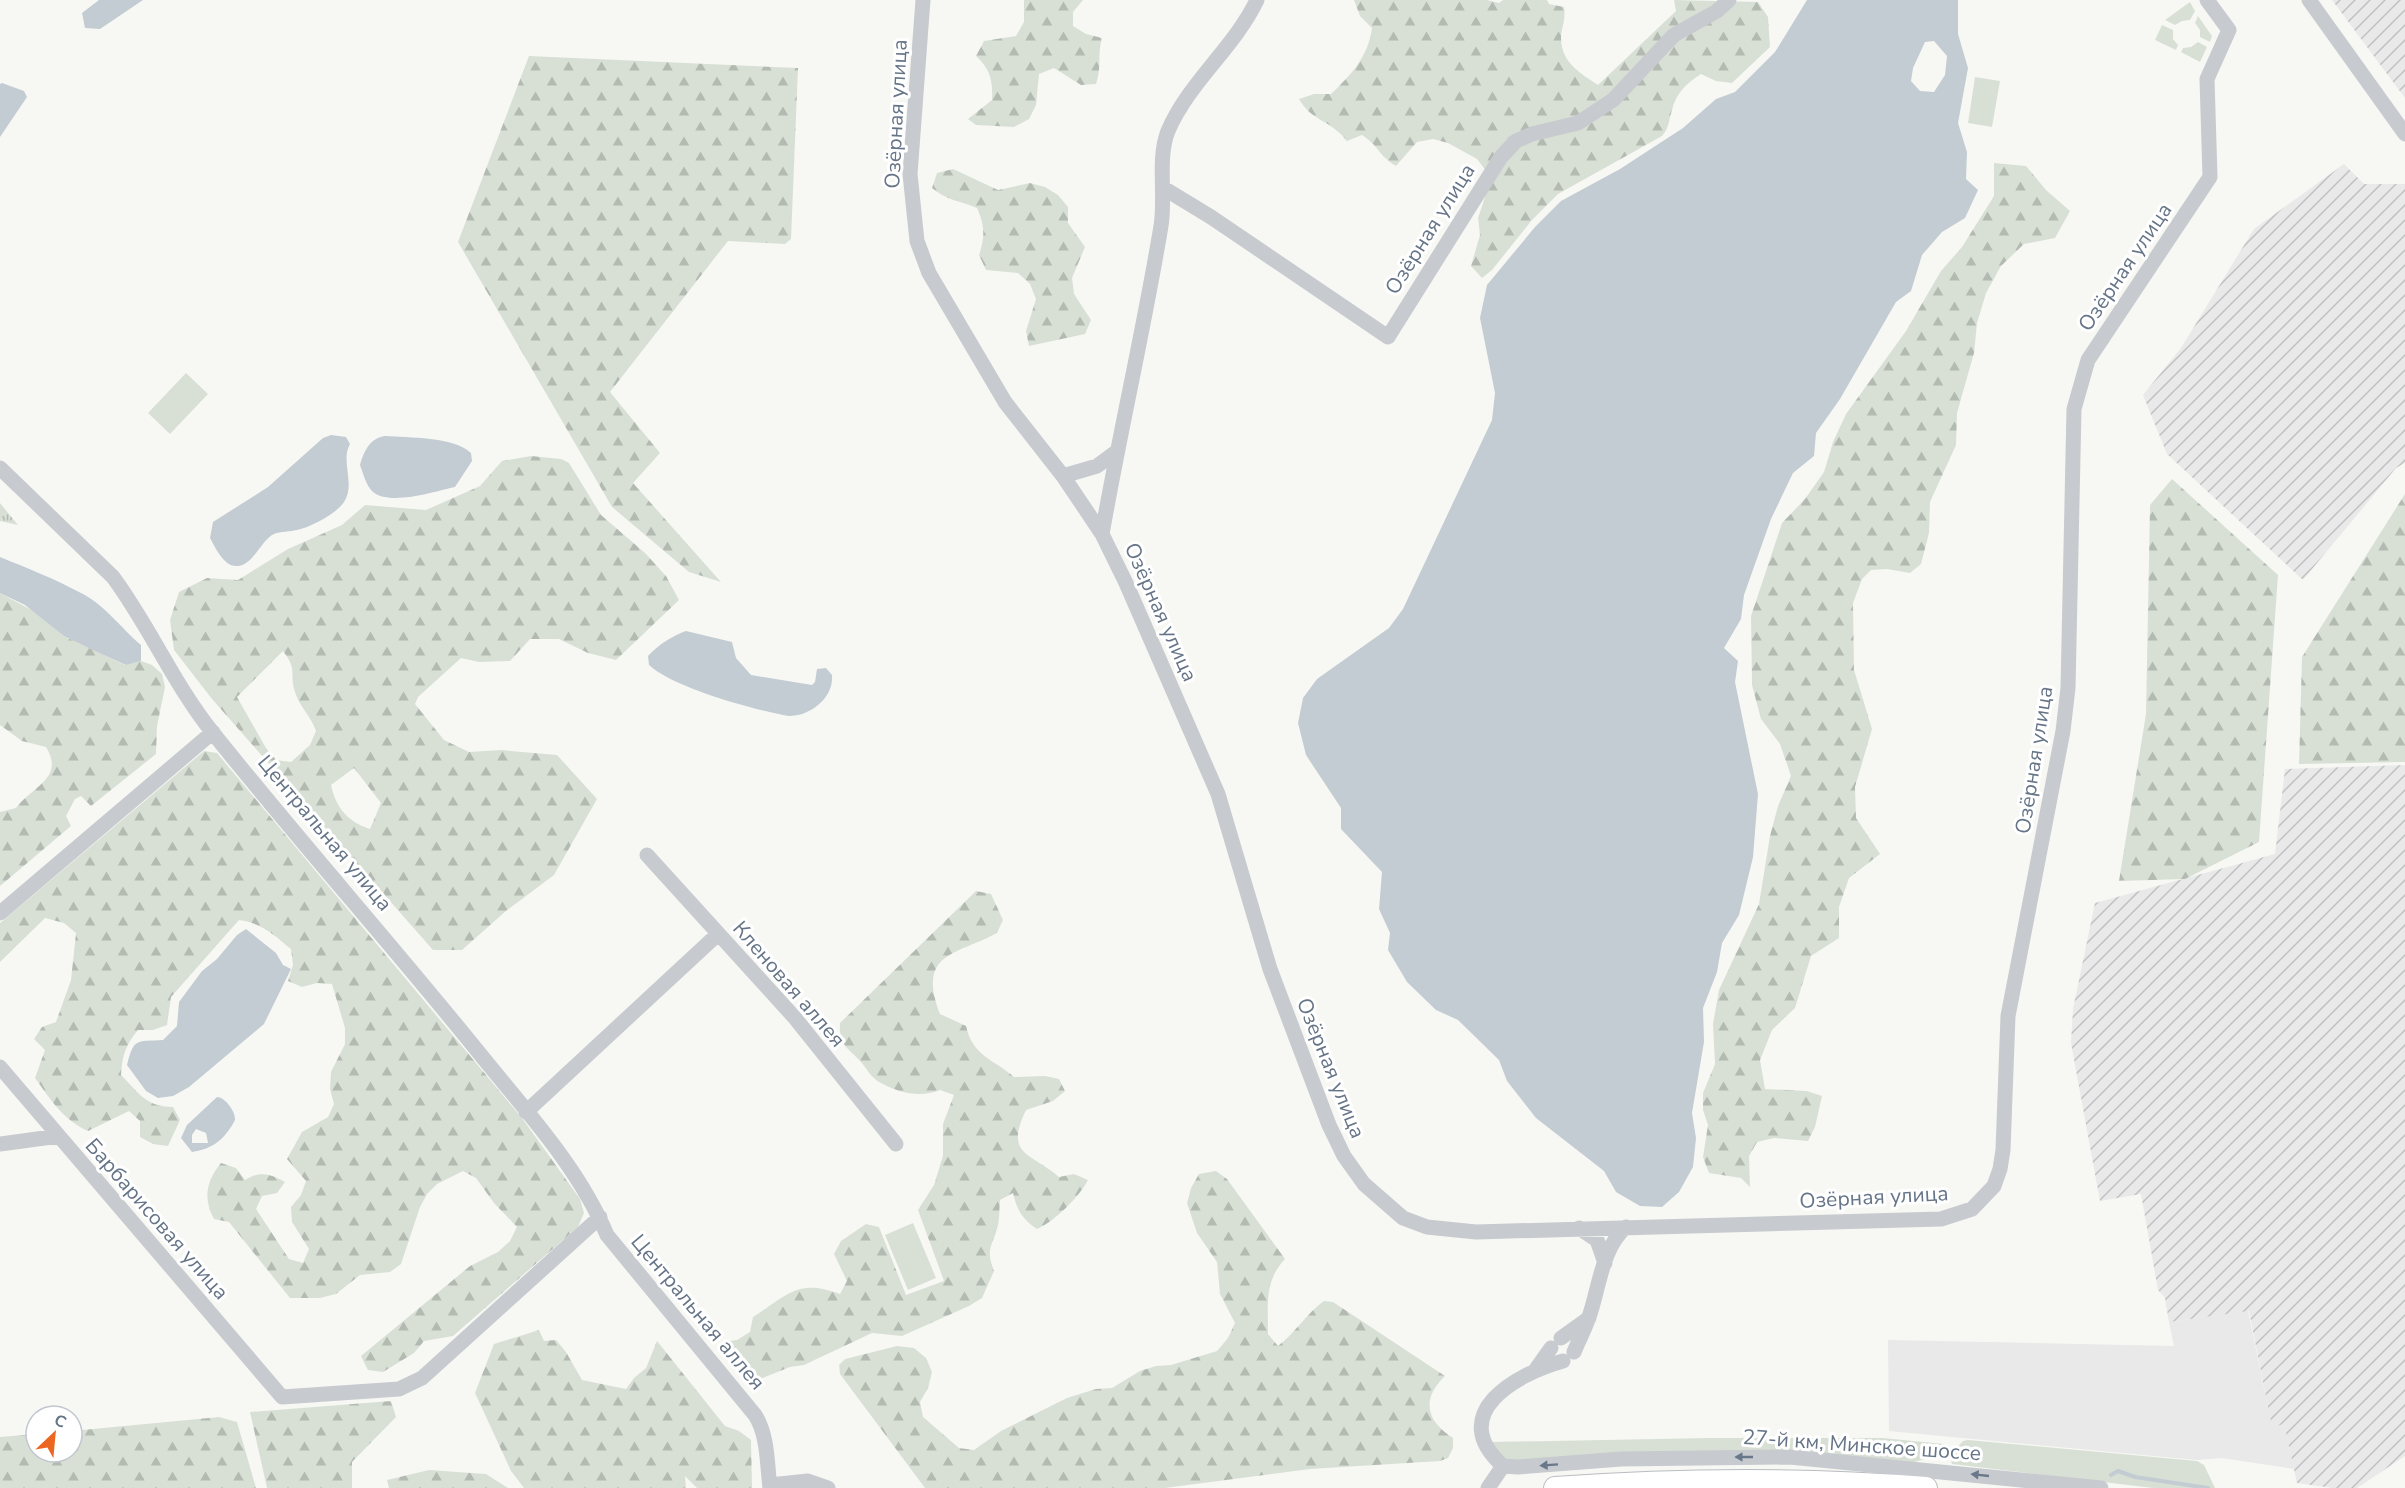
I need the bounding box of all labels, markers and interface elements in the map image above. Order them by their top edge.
street label: Озёрная улица [878,39,914,189]
street label: Озёрная улица [1379,158,1481,300]
street label: Озёрная улица [2072,197,2178,337]
street label: Озёрная улица [1118,538,1204,686]
street label: Озёрная улица [2008,684,2060,836]
street label: Центральная улица [251,749,399,917]
street label: Кленовая аллея [726,915,852,1053]
street label: Озёрная улица [1290,994,1372,1142]
street label: Барбарисовая улица [79,1132,235,1306]
street label: Озёрная улица [1799,1179,1949,1215]
street label: Центральная аллея [625,1228,771,1396]
north arrow [24,1404,84,1464]
text: С [50,1409,70,1434]
street label: 27-й км, Минское шоссе [1742,1423,1982,1467]
one-way arrow [1734,1452,1753,1462]
one-way arrow [1540,1460,1559,1470]
one-way arrow [1971,1470,1990,1480]

